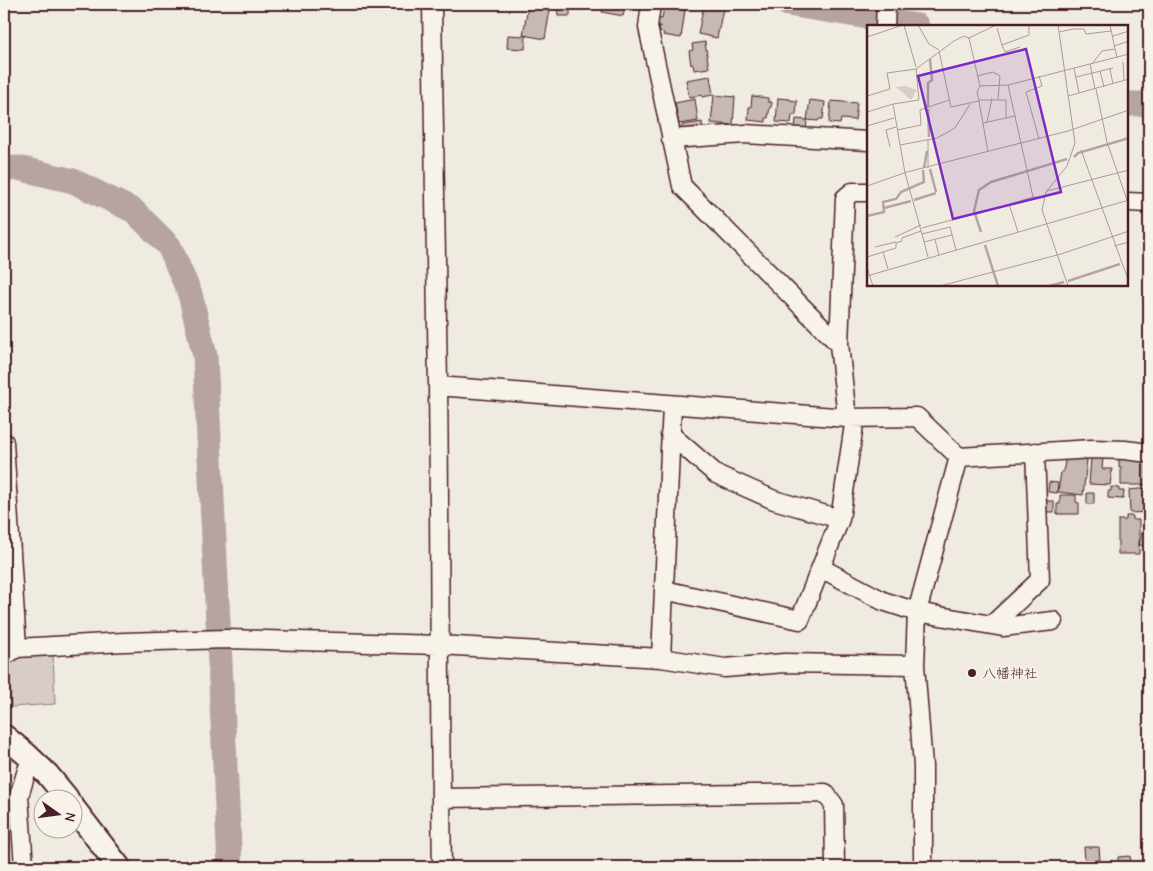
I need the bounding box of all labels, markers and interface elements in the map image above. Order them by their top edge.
inset map [867,25,1128,286]
place label: 八幡神社 [982,665,1038,682]
marker: 八幡神社 [966,667,978,679]
north arrow [32,788,82,838]
text: N [61,811,79,824]

